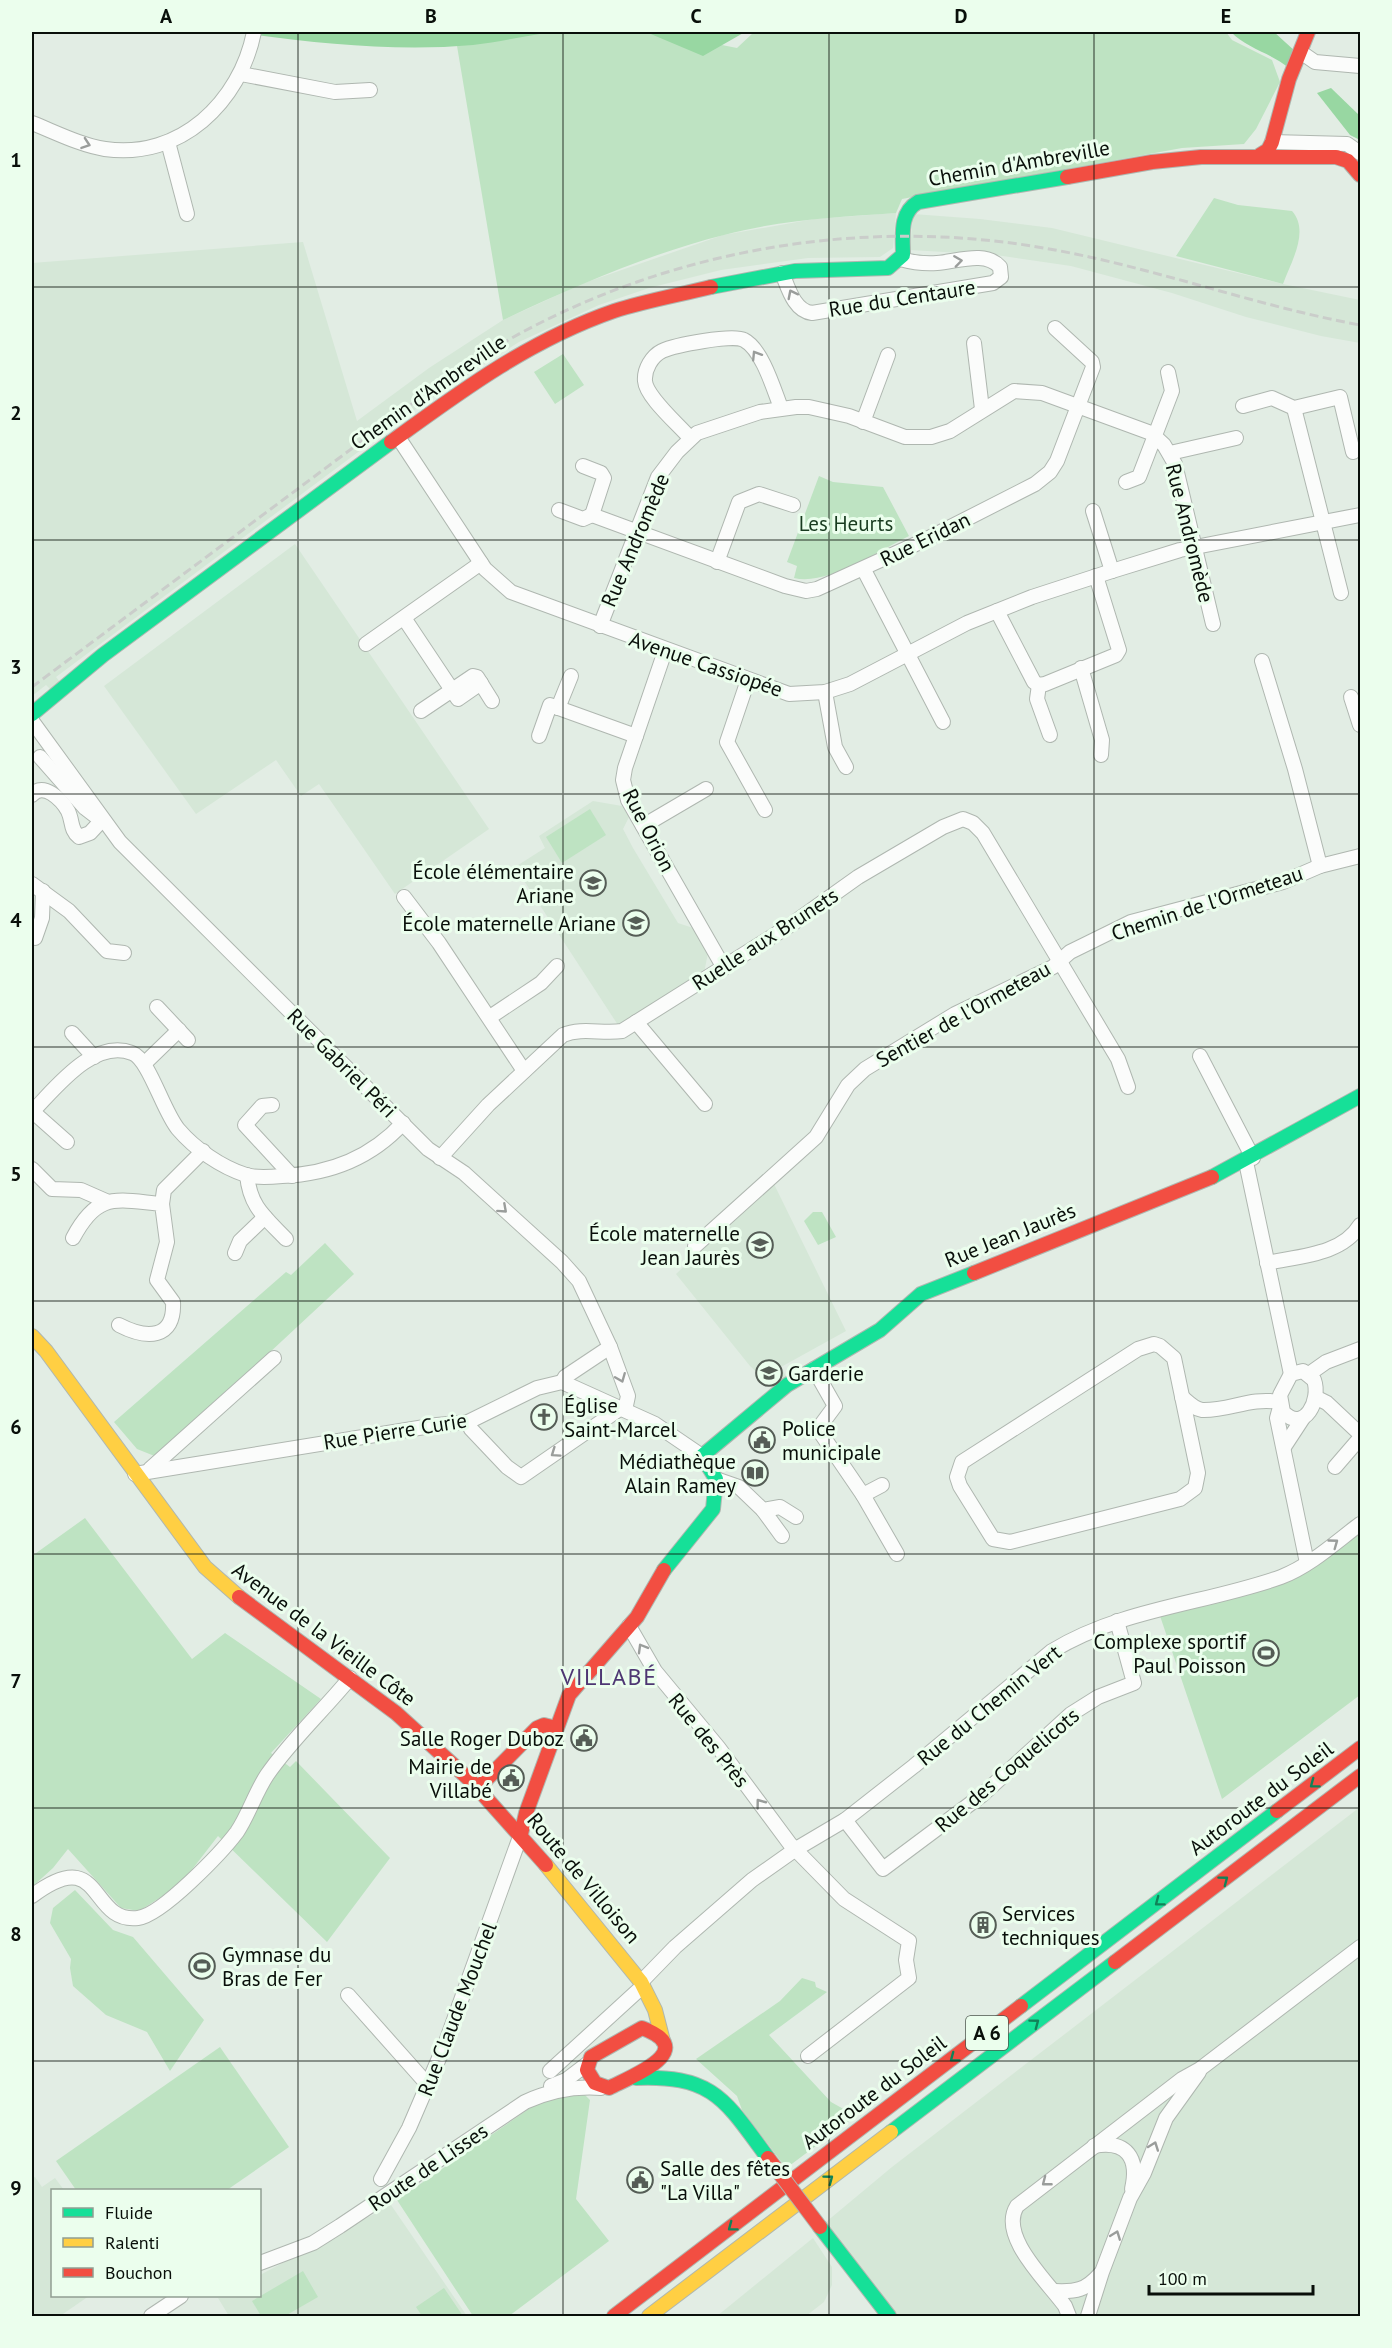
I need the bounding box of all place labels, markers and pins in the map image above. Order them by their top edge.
place label: École élémentaire Ariane [412,858,574,909]
school or university icon: École élémentaire Ariane [578,868,608,898]
school or university icon: École maternelle Ariane [621,908,651,938]
place label: École maternelle Ariane [402,910,616,937]
place label: École maternelle Jean Jaurès [589,1220,740,1271]
school or university icon: École maternelle Jean Jaurès [745,1230,775,1260]
school or university icon: Garderie [754,1358,784,1388]
place label: Garderie [788,1360,864,1387]
place label: Église Saint-Marcel [564,1392,677,1443]
church icon: Église Saint-Marcel [529,1402,559,1432]
place label: Police municipale [782,1415,881,1466]
public building icon: Police municipale [747,1425,777,1455]
place label: Médiathèque Alain Ramey [619,1448,736,1499]
library icon: Médiathèque Alain Ramey [740,1458,770,1488]
place label: Complexe sportif Paul Poisson [1093,1628,1247,1679]
sports icon: Complexe sportif Paul Poisson [1251,1638,1281,1668]
public building icon: Salle Roger Duboz [569,1723,599,1753]
place label: Salle Roger Duboz [400,1725,564,1752]
place label: Mairie de Villabé [408,1753,492,1804]
public building icon: Mairie de Villabé [496,1763,526,1793]
place label: Services techniques [1002,1900,1100,1951]
building icon: Services techniques [968,1910,998,1940]
place label: Gymnase du Bras de Fer [222,1941,331,1992]
sports icon: Gymnase du Bras de Fer [187,1951,217,1981]
place label: Salle des fêtes "La Villa" [660,2155,790,2206]
public building icon: Salle des fêtes "La Villa" [625,2165,655,2195]

